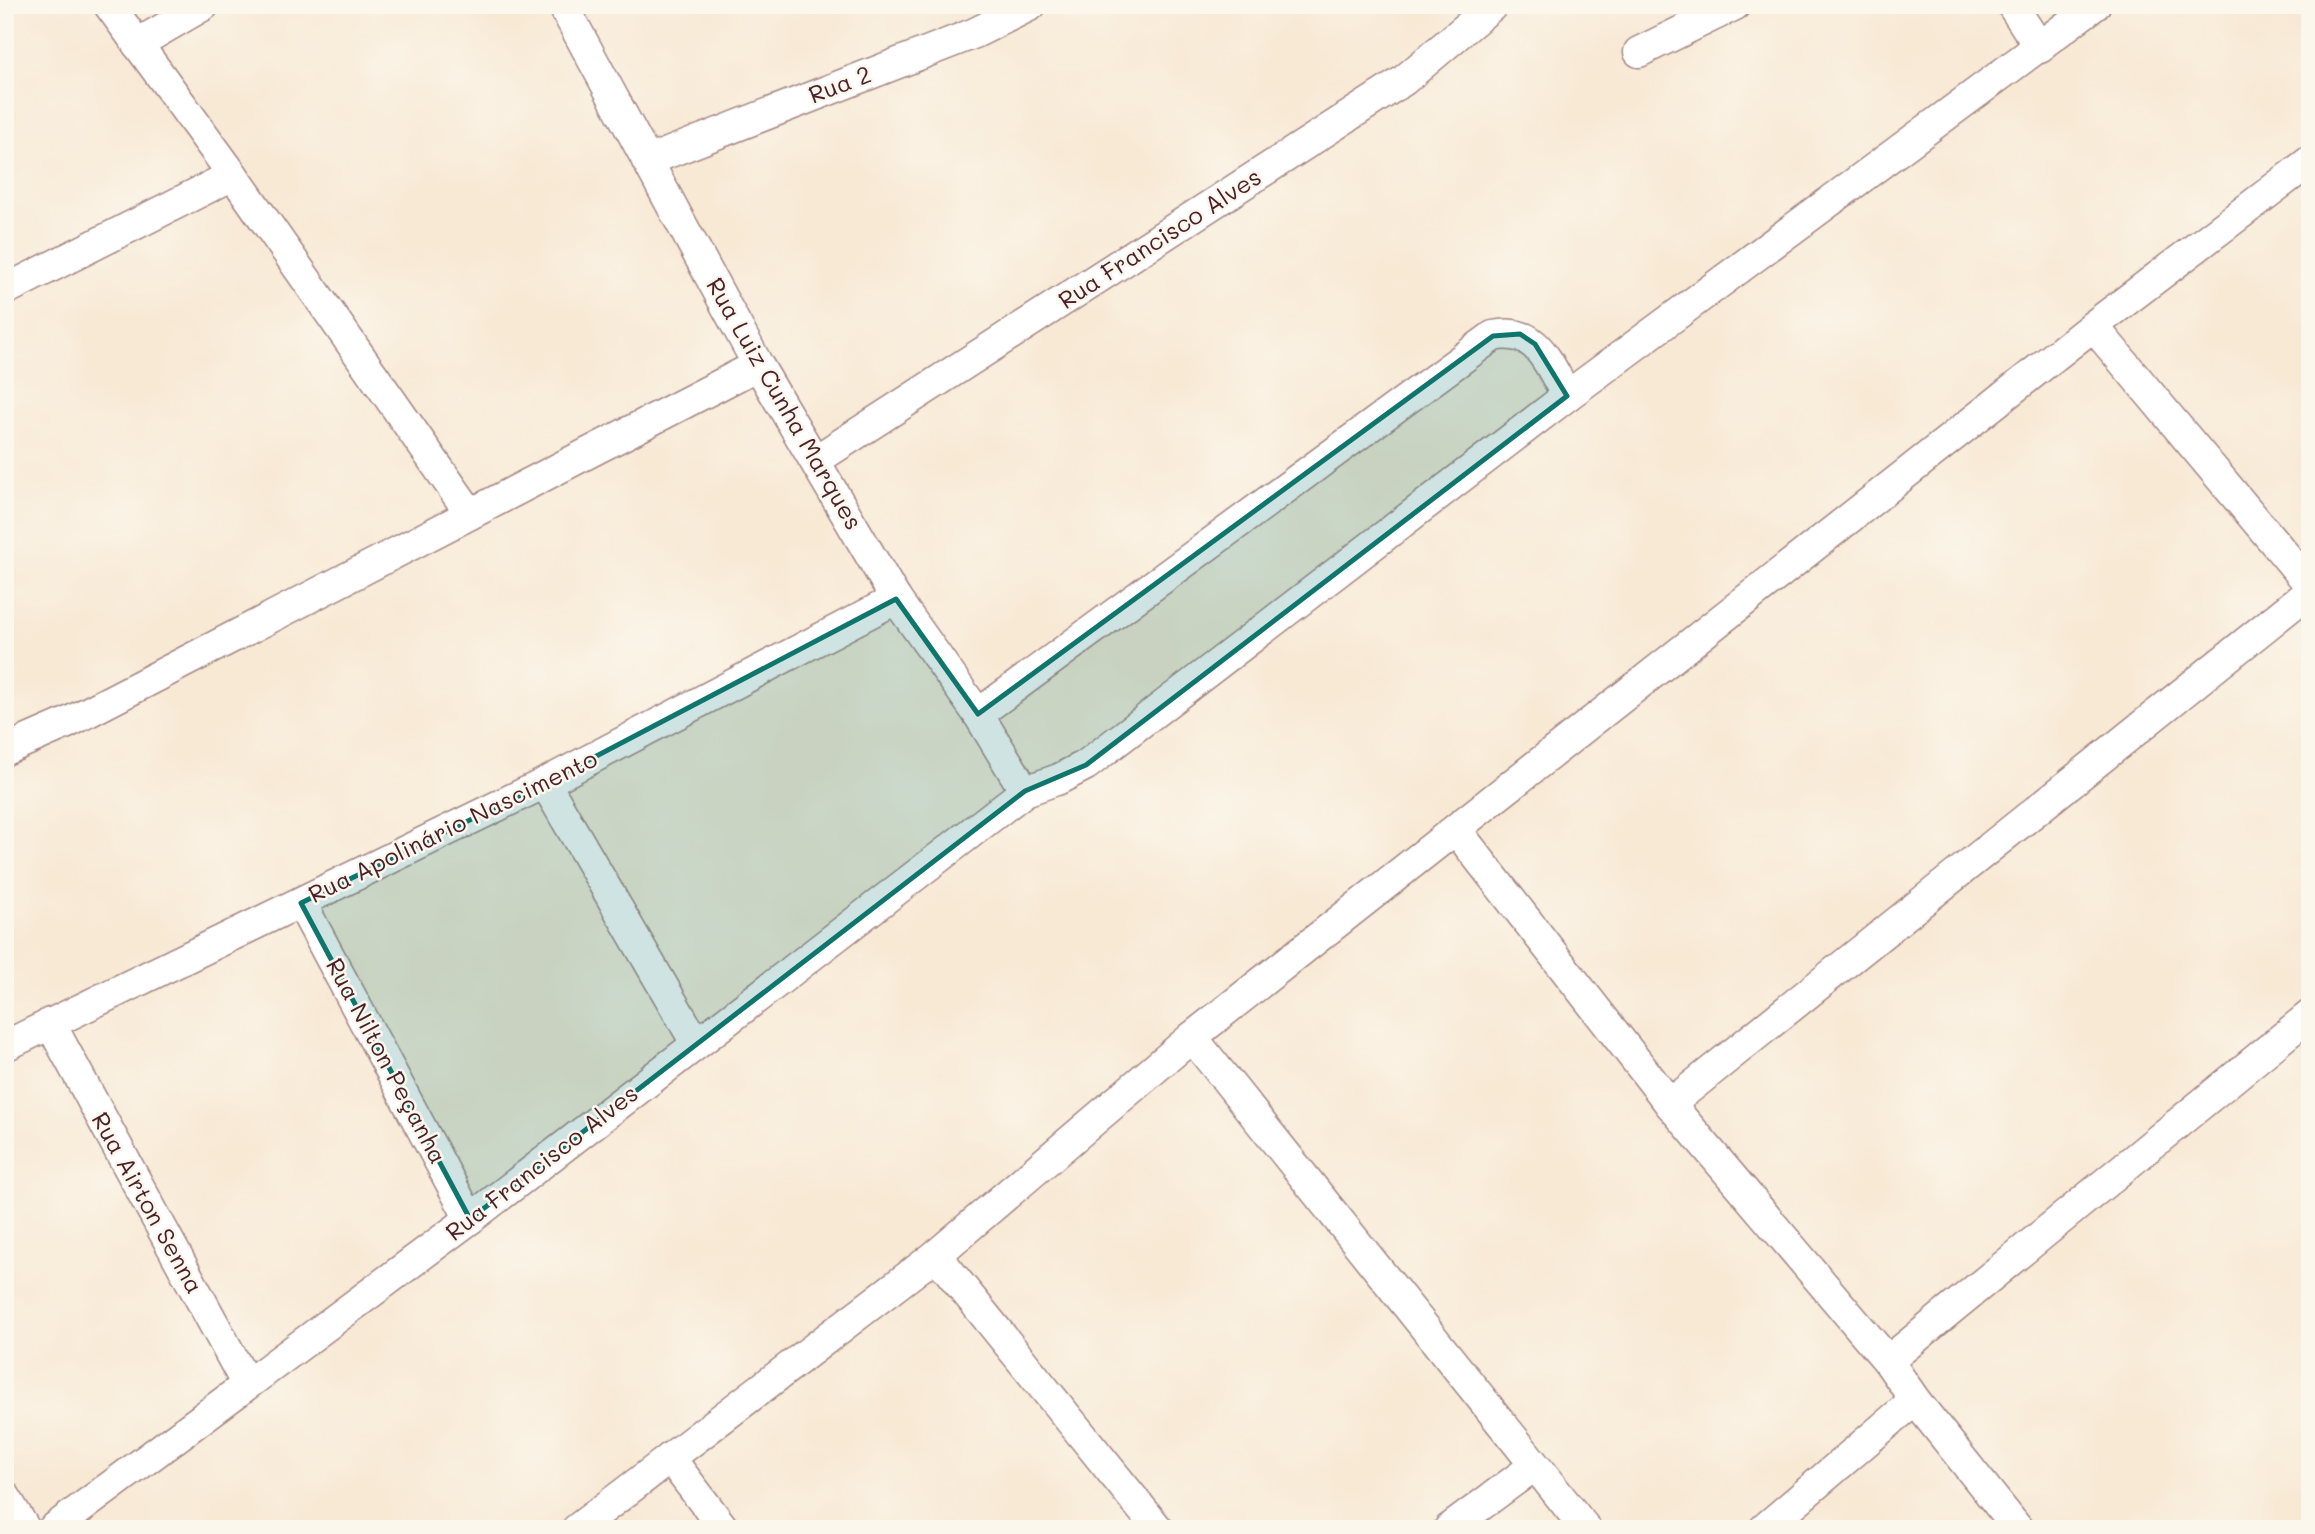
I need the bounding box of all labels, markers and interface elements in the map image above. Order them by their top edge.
street label: Rua 2 [804,58,875,110]
street label: Rua Francisco Alves [1052,161,1267,315]
street label: Rua Luiz Cunha Marques [700,272,870,535]
street label: Rua Apolinário Nascimento [303,742,602,909]
street label: Rua Nilton Peçanha [320,952,455,1168]
street label: Rua Francisco Alves [439,1077,644,1247]
street label: Rua Airton Senna [86,1106,211,1298]

